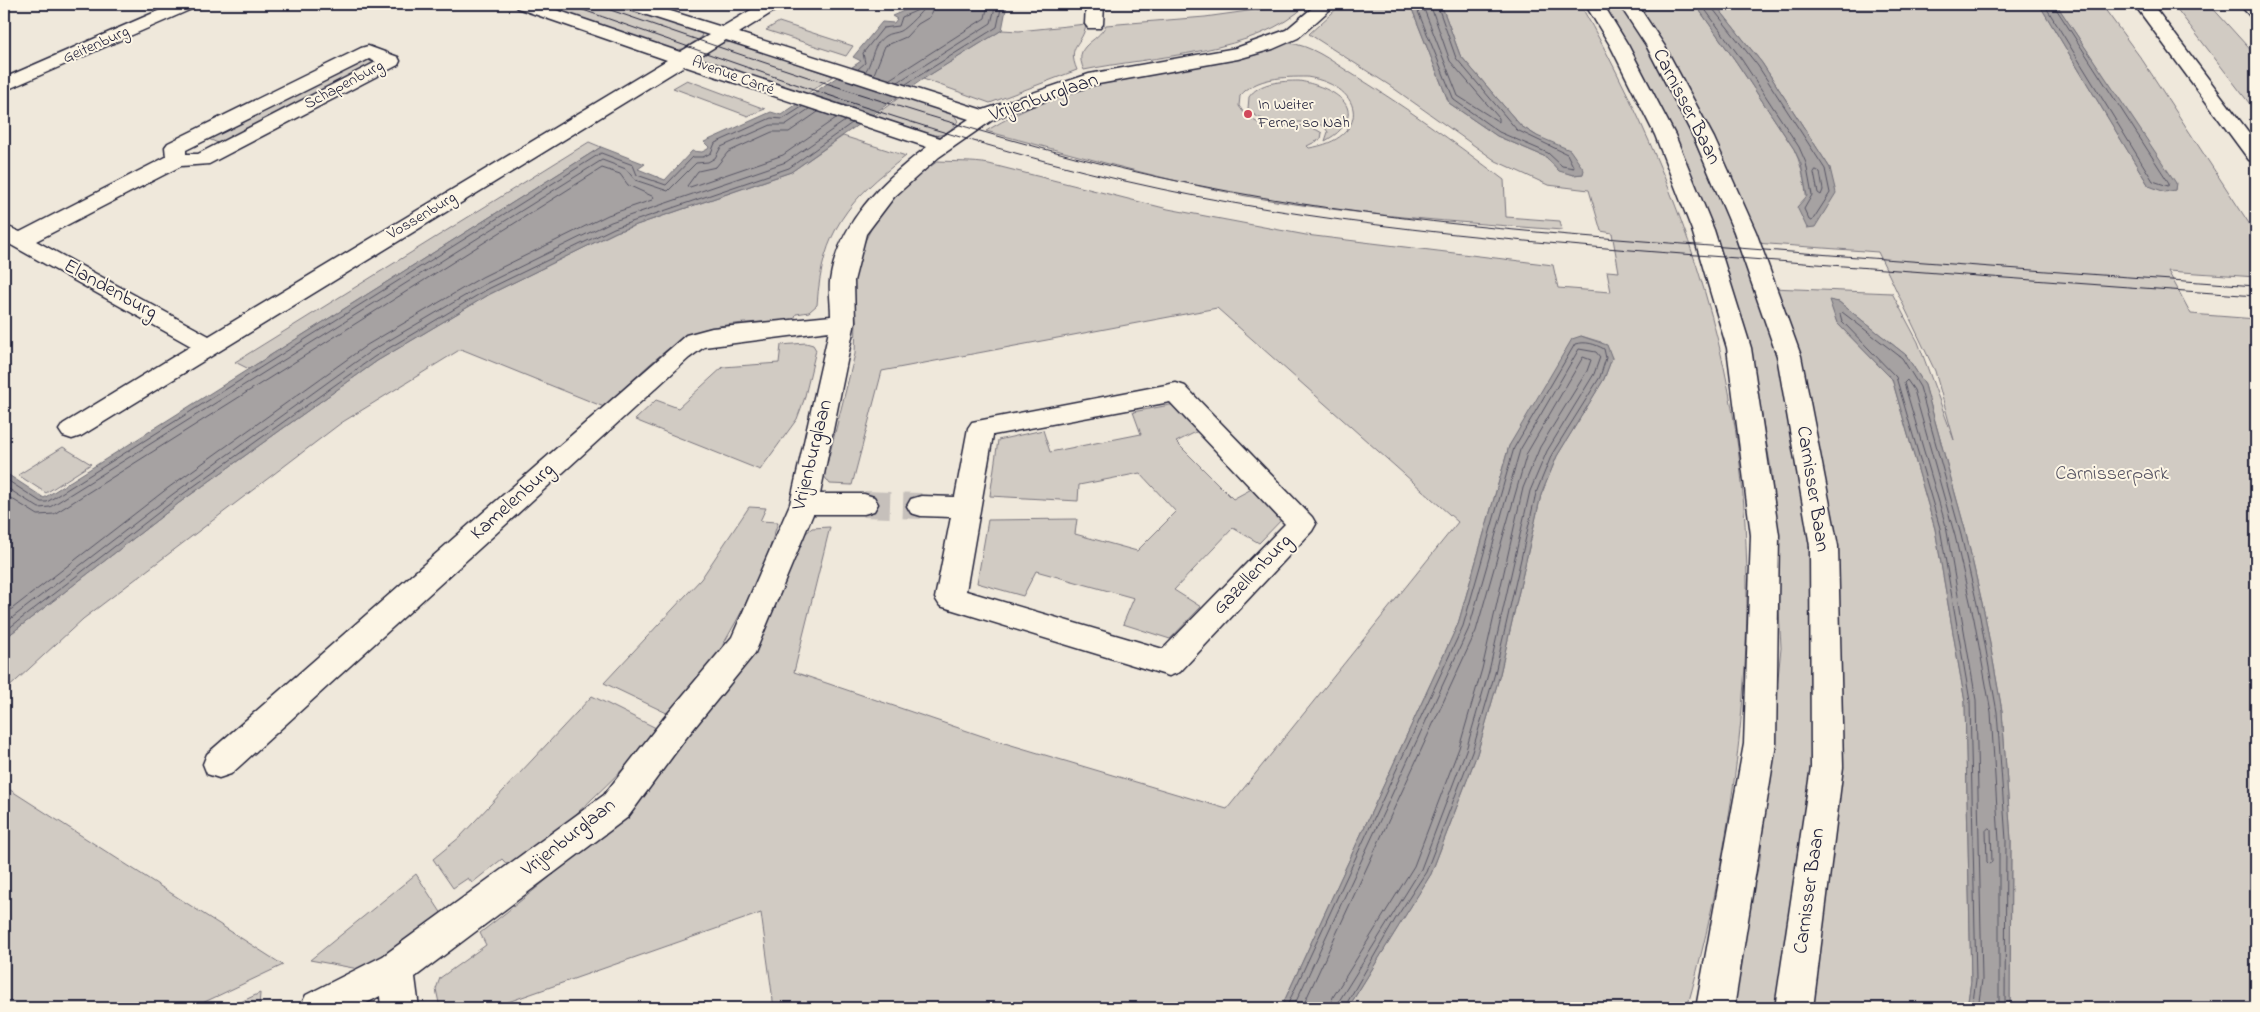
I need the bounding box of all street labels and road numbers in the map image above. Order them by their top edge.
street label: Geitenburg [59,20,133,70]
street label: Carnisser Baan [1644,44,1728,170]
street label: Avenue Carré [688,50,778,102]
street label: Schapenburg [300,54,388,116]
street label: Vrijenburglaan [985,66,1103,131]
street label: Vossenburg [382,186,461,247]
street label: Elandenburg [57,252,162,329]
street label: Vrijenburglaan [785,396,842,515]
street label: Carnisser Baan [1788,424,1836,554]
street label: Kamelenburg [465,456,562,548]
street label: Gazellenburg [1207,528,1300,623]
street label: Vrijenburglaan [515,792,623,886]
street label: Carnisser Baan [1787,826,1833,956]

